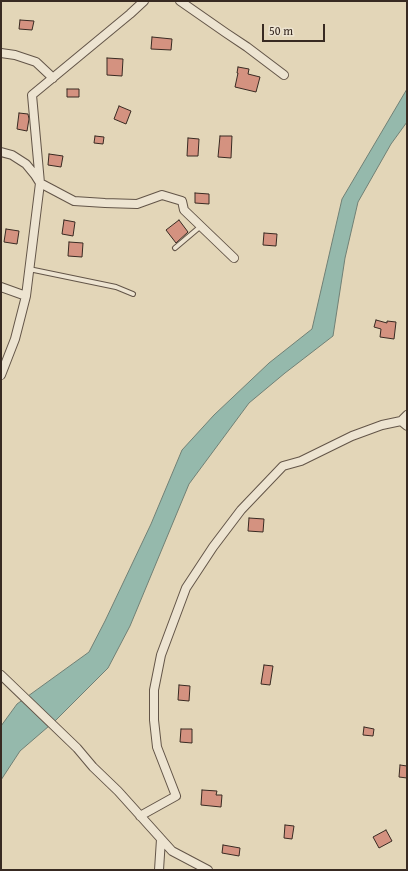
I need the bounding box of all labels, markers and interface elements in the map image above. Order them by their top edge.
scale bar [264,16,327,42]
text: 50 m [269,22,293,39]

